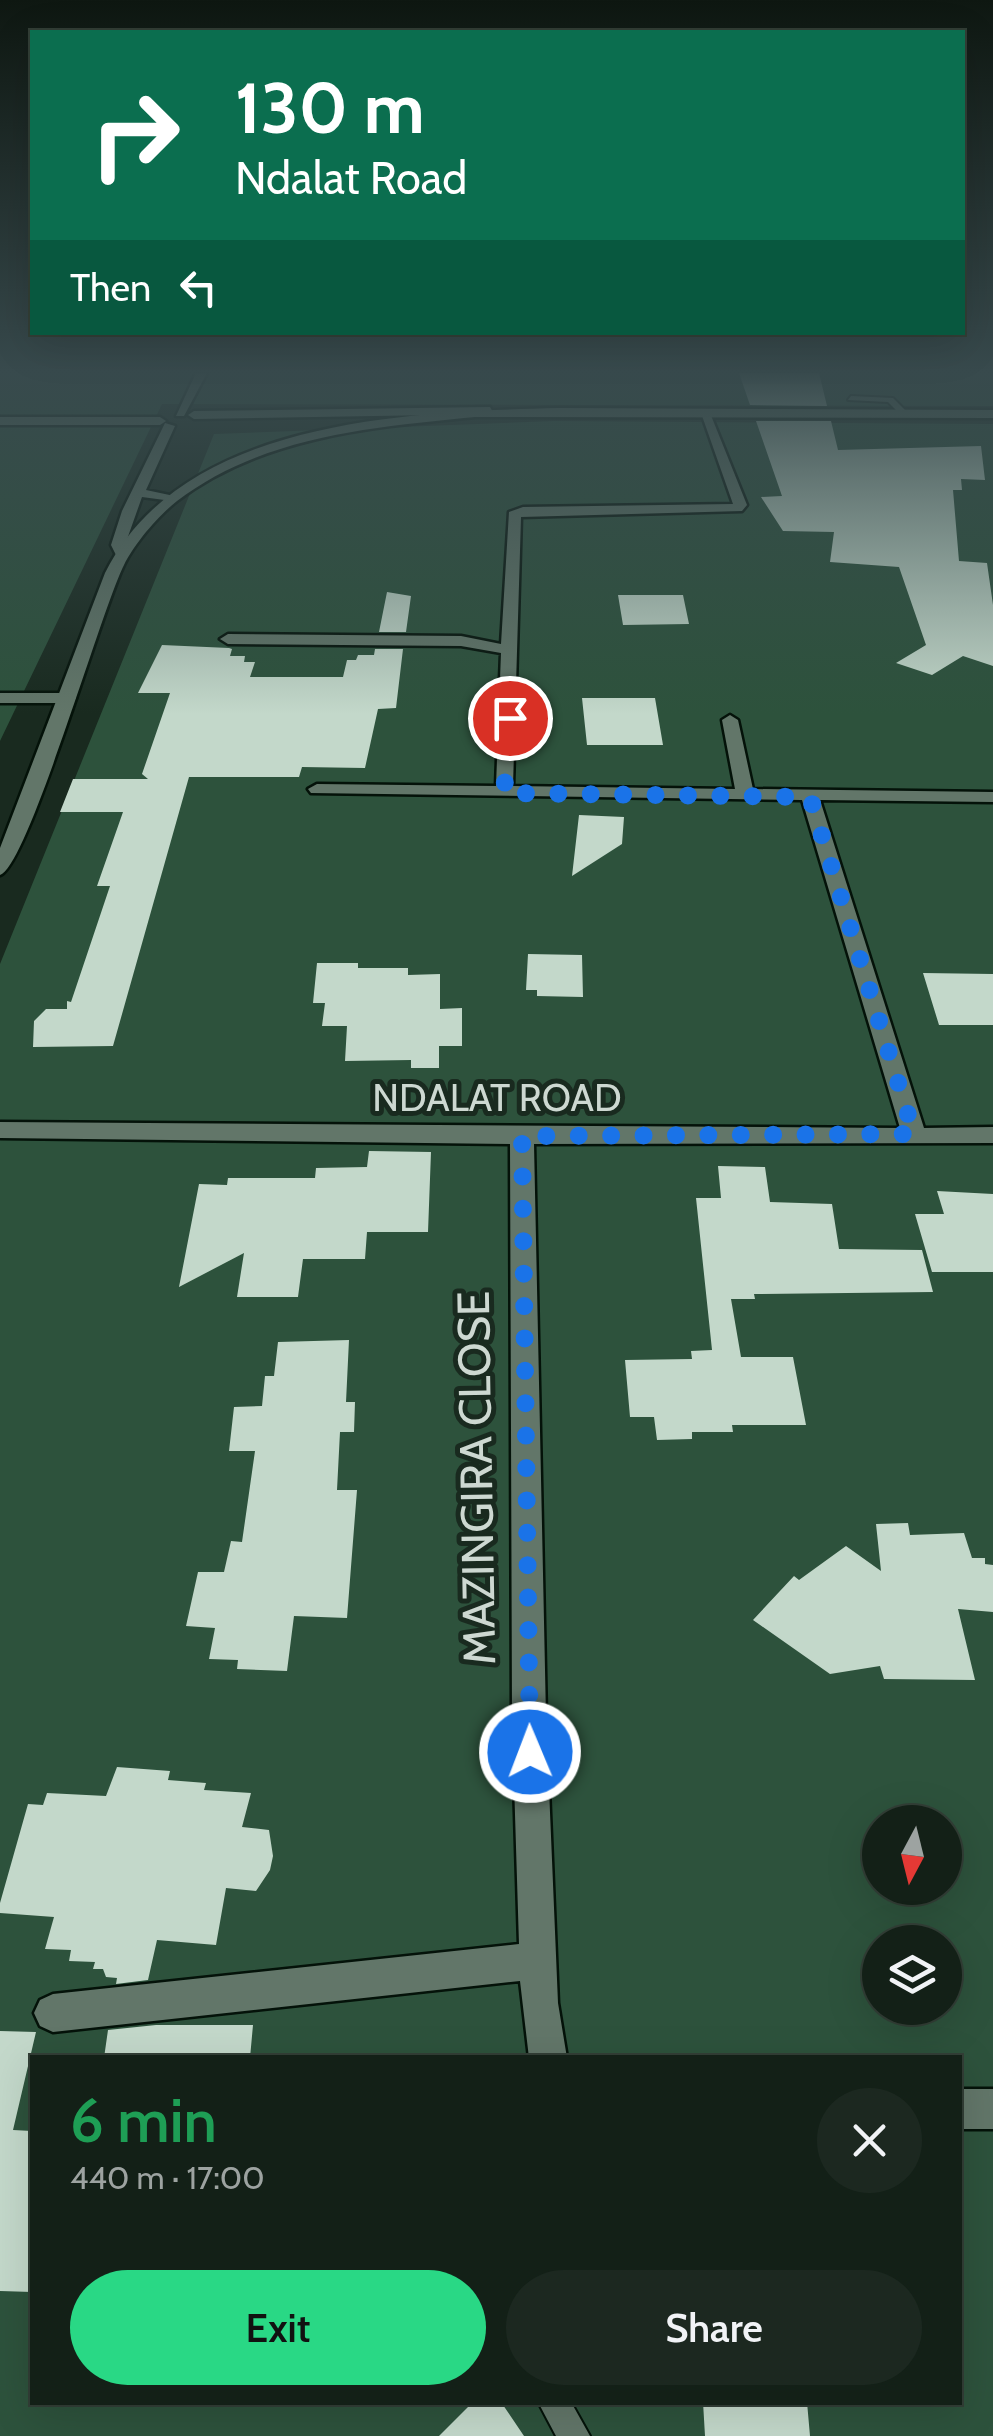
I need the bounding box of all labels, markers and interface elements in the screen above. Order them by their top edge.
text: 130 m [235,65,425,151]
icon: right [70,70,200,200]
text: Ndalat Road [235,151,467,205]
icon: left [171,260,226,315]
text: Then [70,264,151,311]
pin [468,676,553,761]
icon: arrive [483,691,538,746]
street label: NDALAT ROAD [372,1074,622,1121]
street label: MAZINGIRA CLOSE [446,1291,506,1665]
position arrow [478,1700,582,1804]
north arrow [862,1805,962,1905]
map controls [862,1805,962,2025]
button: layers [862,1925,962,2025]
text: 6 min [70,2084,217,2157]
button: close [817,2088,922,2193]
text: 440 m · 17:00 [70,2158,264,2197]
button: Exit [70,2270,486,2385]
button: Share [506,2270,922,2385]

